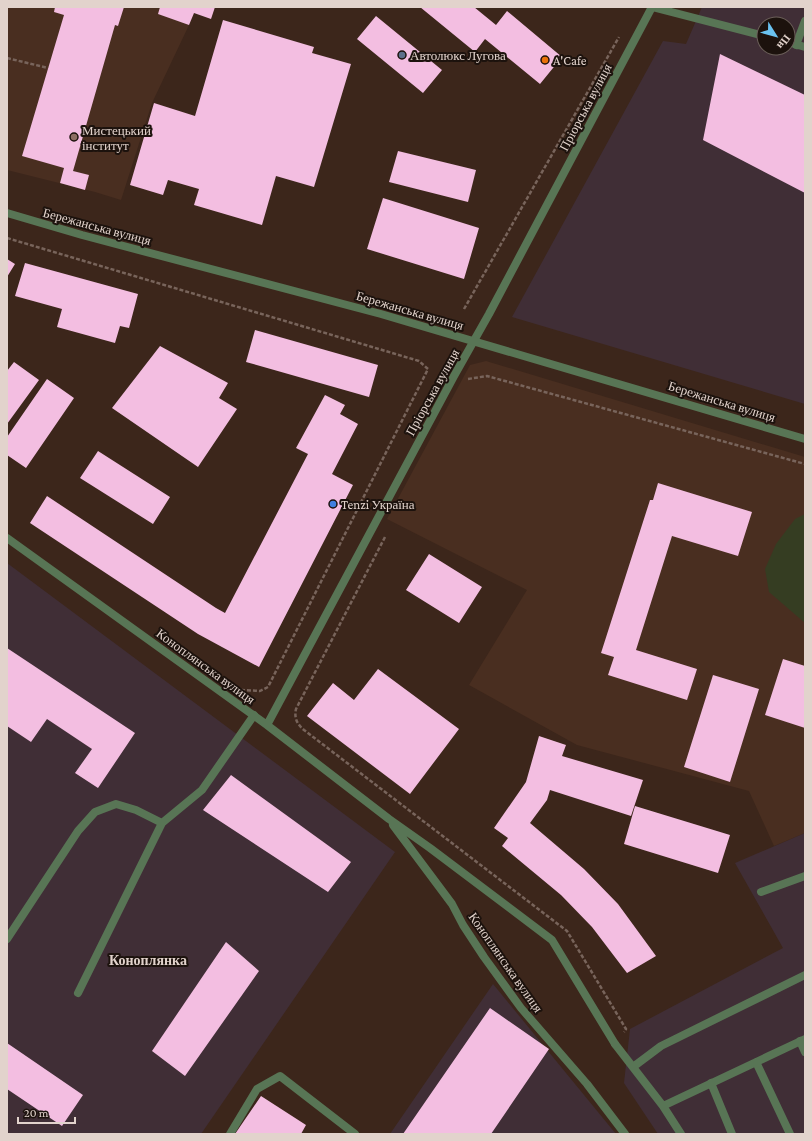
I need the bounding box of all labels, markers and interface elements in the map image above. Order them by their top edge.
north arrow [756,16,796,56]
text: Пн [774,32,793,52]
place label: Автолюкс Лугова [410,48,506,63]
marker: Автолюкс Лугова [397,50,407,60]
place label: A'Cafe [553,53,587,68]
marker: A'Cafe [540,55,550,65]
street label: Пріорська вулиця [556,61,615,153]
place label: Мистецький інститут [82,123,151,153]
marker: Мистецький інститут [69,132,79,142]
street label: Бережанська вулиця [41,205,153,248]
street label: Бережанська вулиця [354,288,465,333]
street label: Пріорська вулиця [402,346,462,438]
street label: Бережанська вулиця [666,378,777,425]
place label: Tenzi Україна [341,497,415,512]
marker: Tenzi Україна [328,499,338,509]
street label: Коноплянська вулиця [153,626,258,707]
street label: Коноплянська вулиця [465,909,546,1015]
district label: Коноплянка [109,952,187,968]
scale bar [18,1099,75,1125]
text: 20 m [24,1106,49,1120]

